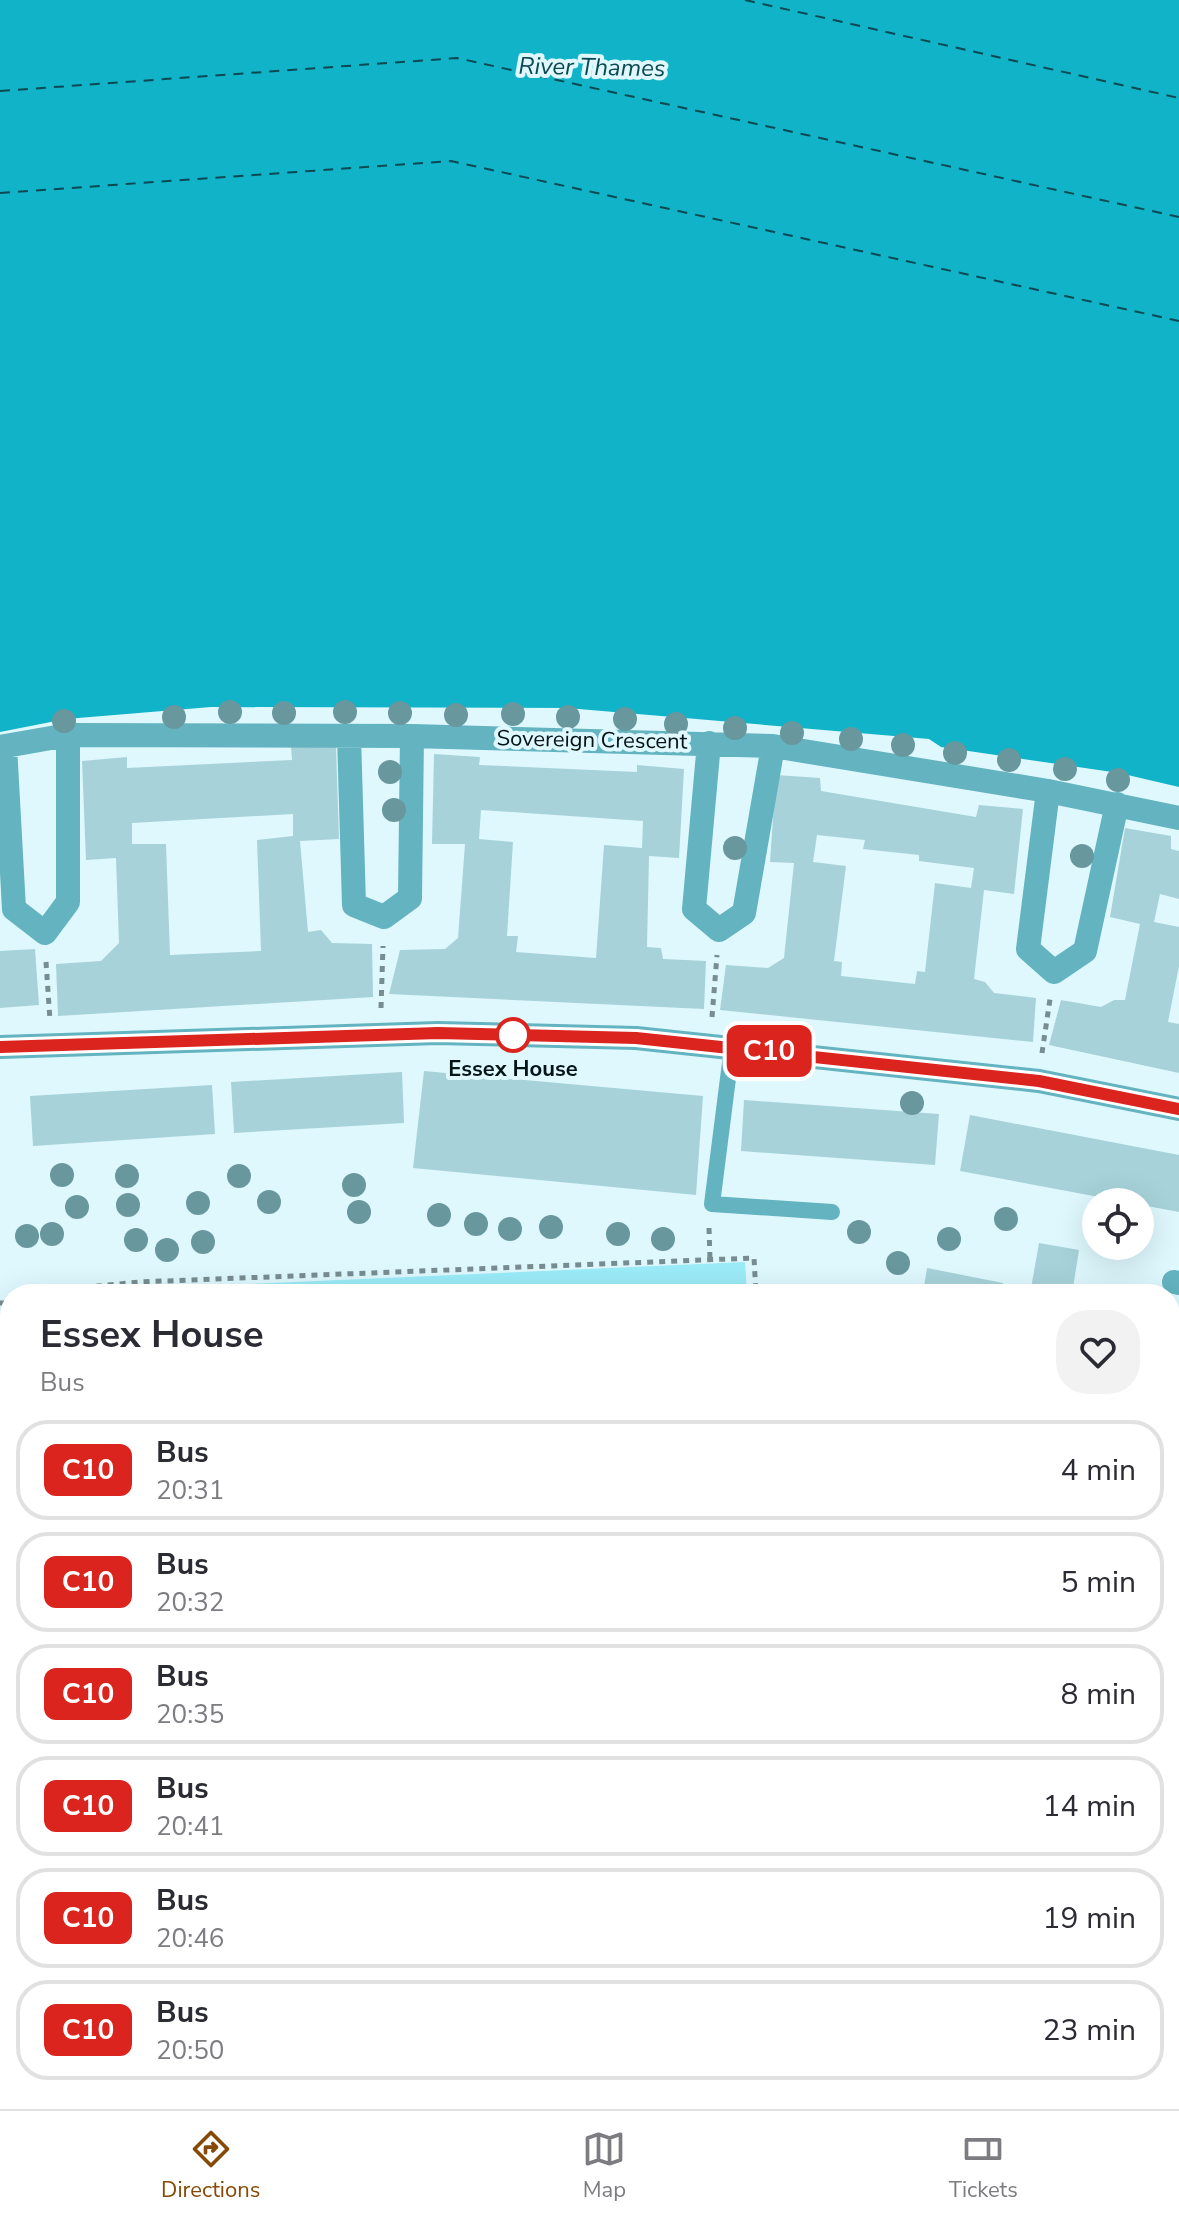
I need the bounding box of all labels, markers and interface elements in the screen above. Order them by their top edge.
water label: River Thames [518,50,666,84]
street label: Sovereign Crescent [496,723,688,757]
marker: Essex House [496,1018,530,1052]
line badge: C10 [723,1025,815,1077]
text: C10 [743,1032,795,1070]
place label: Essex House [448,1054,578,1084]
map controls [1082,1188,1154,1260]
button: locate [1082,1188,1154,1260]
text: Essex House [40,1309,263,1360]
button: heart [1056,1310,1140,1394]
text: Bus [40,1365,85,1400]
text: Bus [156,1432,209,1473]
text: 4 min [1061,1450,1136,1491]
text: C10 [62,1451,114,1489]
text: 20:31 [156,1473,224,1508]
text: Bus [156,1544,209,1585]
text: 5 min [1061,1562,1136,1603]
text: C10 [62,1563,114,1601]
text: 20:32 [156,1585,224,1620]
text: Bus [156,1656,209,1697]
text: 8 min [1061,1674,1136,1715]
text: C10 [62,1675,114,1713]
text: 20:35 [156,1697,224,1732]
text: Bus [156,1768,209,1809]
text: 14 min [1043,1786,1136,1827]
text: C10 [62,1787,114,1825]
text: 20:41 [156,1809,224,1844]
text: Bus [156,1880,209,1921]
text: 19 min [1043,1898,1136,1939]
text: C10 [62,1899,114,1937]
text: 20:46 [156,1921,224,1956]
text: Bus [156,1992,209,2033]
text: 23 min [1043,2010,1136,2051]
text: C10 [62,2011,114,2049]
text: 20:50 [156,2033,224,2068]
tab: Directions [161,2127,260,2205]
tab: Map [582,2127,626,2205]
tab: Tickets [949,2127,1018,2205]

